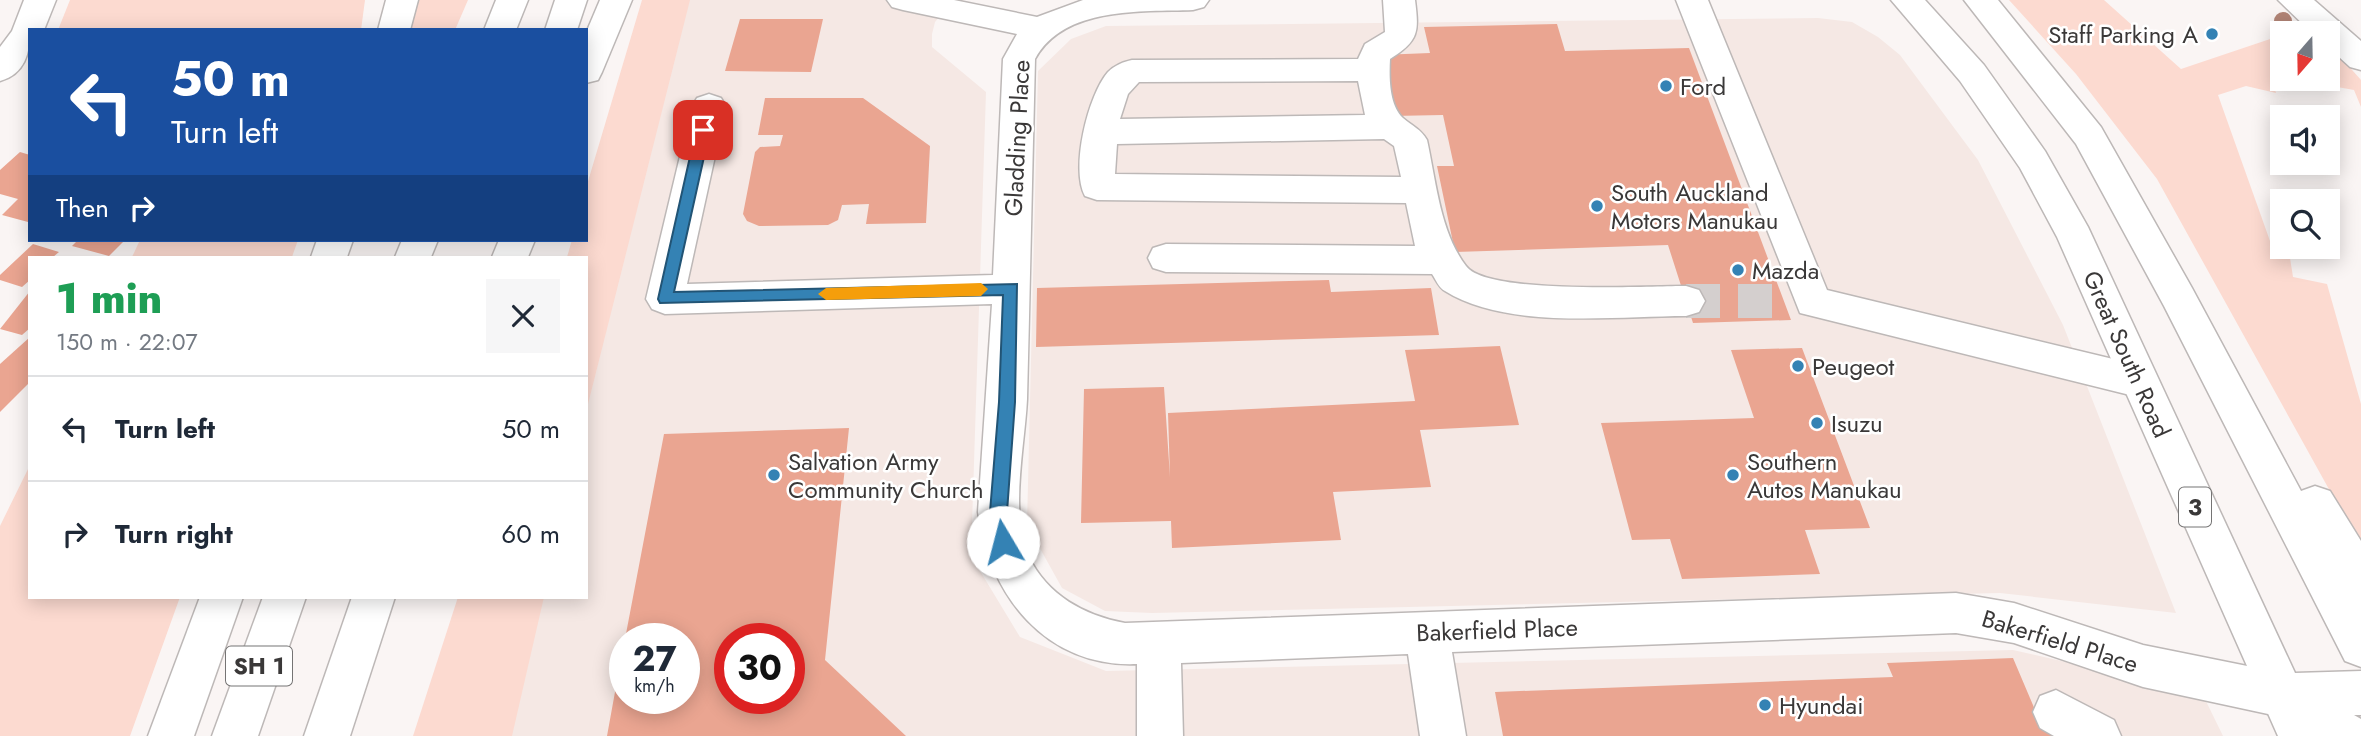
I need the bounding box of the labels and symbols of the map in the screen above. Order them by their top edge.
place label: Staff Parking A [2048,17,2198,52]
north arrow [2270,21,2340,91]
marker: Staff Parking A [2204,26,2220,42]
street label: Gladding Place [995,59,1039,217]
place label: Ford [1680,69,1726,104]
marker: Ford [1658,78,1674,94]
pin [673,100,733,160]
place label: South Auckland Motors Manukau [1611,175,1778,238]
marker: South Auckland Motors Manukau [1589,198,1605,214]
place label: Mazda [1752,253,1819,288]
marker: Mazda [1730,262,1746,278]
street label: Great South Road [2075,265,2179,443]
place label: Peugeot [1812,349,1895,384]
marker: Peugeot [1790,358,1806,374]
place label: Isuzu [1831,406,1883,441]
marker: Isuzu [1809,415,1825,431]
place label: Salvation Army Community Church [788,444,984,507]
place label: Southern Autos Manukau [1747,444,1902,507]
marker: Salvation Army Community Church [766,467,782,483]
marker: Southern Autos Manukau [1725,467,1741,483]
road number: 3 [2179,488,2211,526]
position arrow [966,505,1040,579]
street label: Bakerfield Place [1978,601,2142,681]
street label: Bakerfield Place [1416,610,1578,650]
speed limit sign: 30 [714,623,805,714]
road number: SH 1 [226,646,292,686]
place label: Hyundai [1779,688,1863,723]
marker: Hyundai [1757,697,1773,713]

